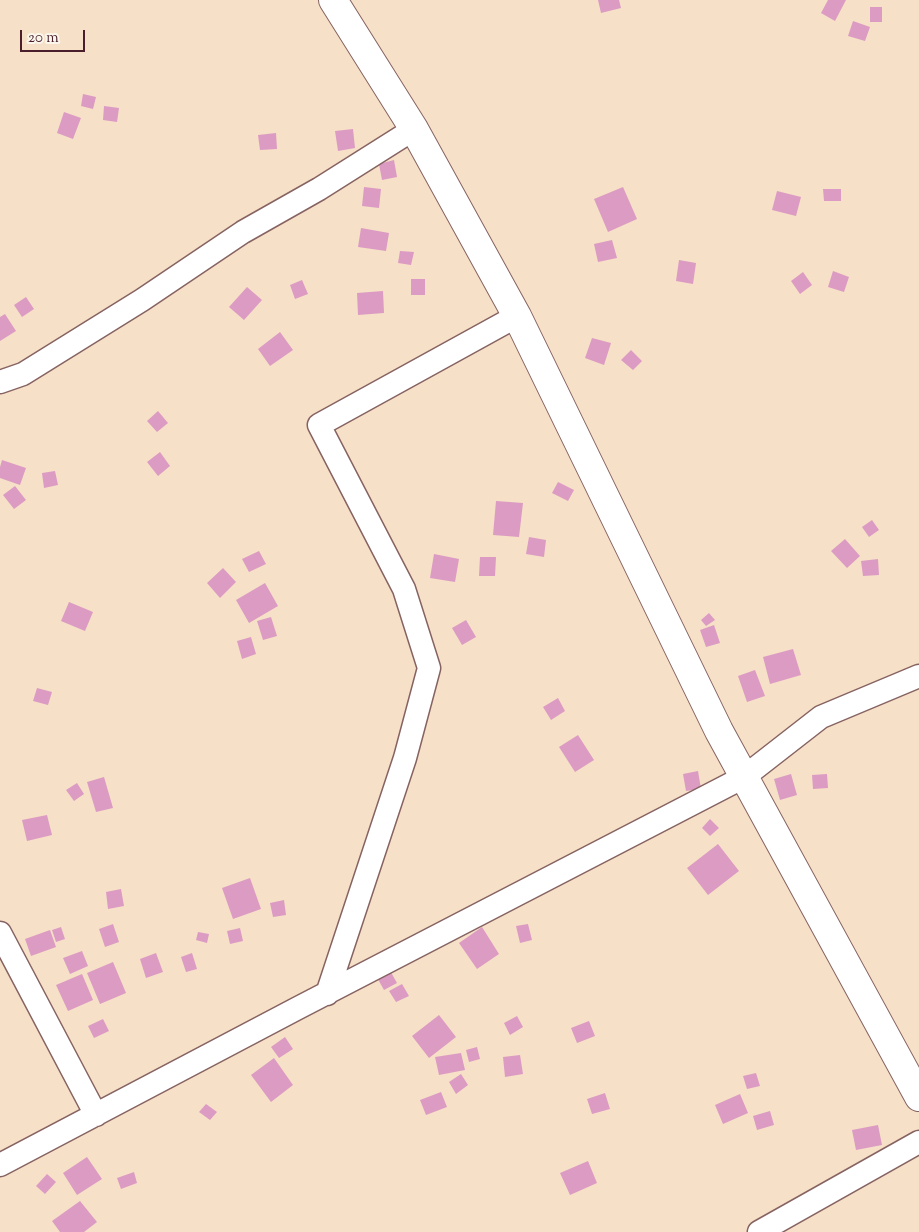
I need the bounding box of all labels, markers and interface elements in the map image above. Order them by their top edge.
scale bar [22,20,88,52]
text: 20 m [28,28,59,49]

